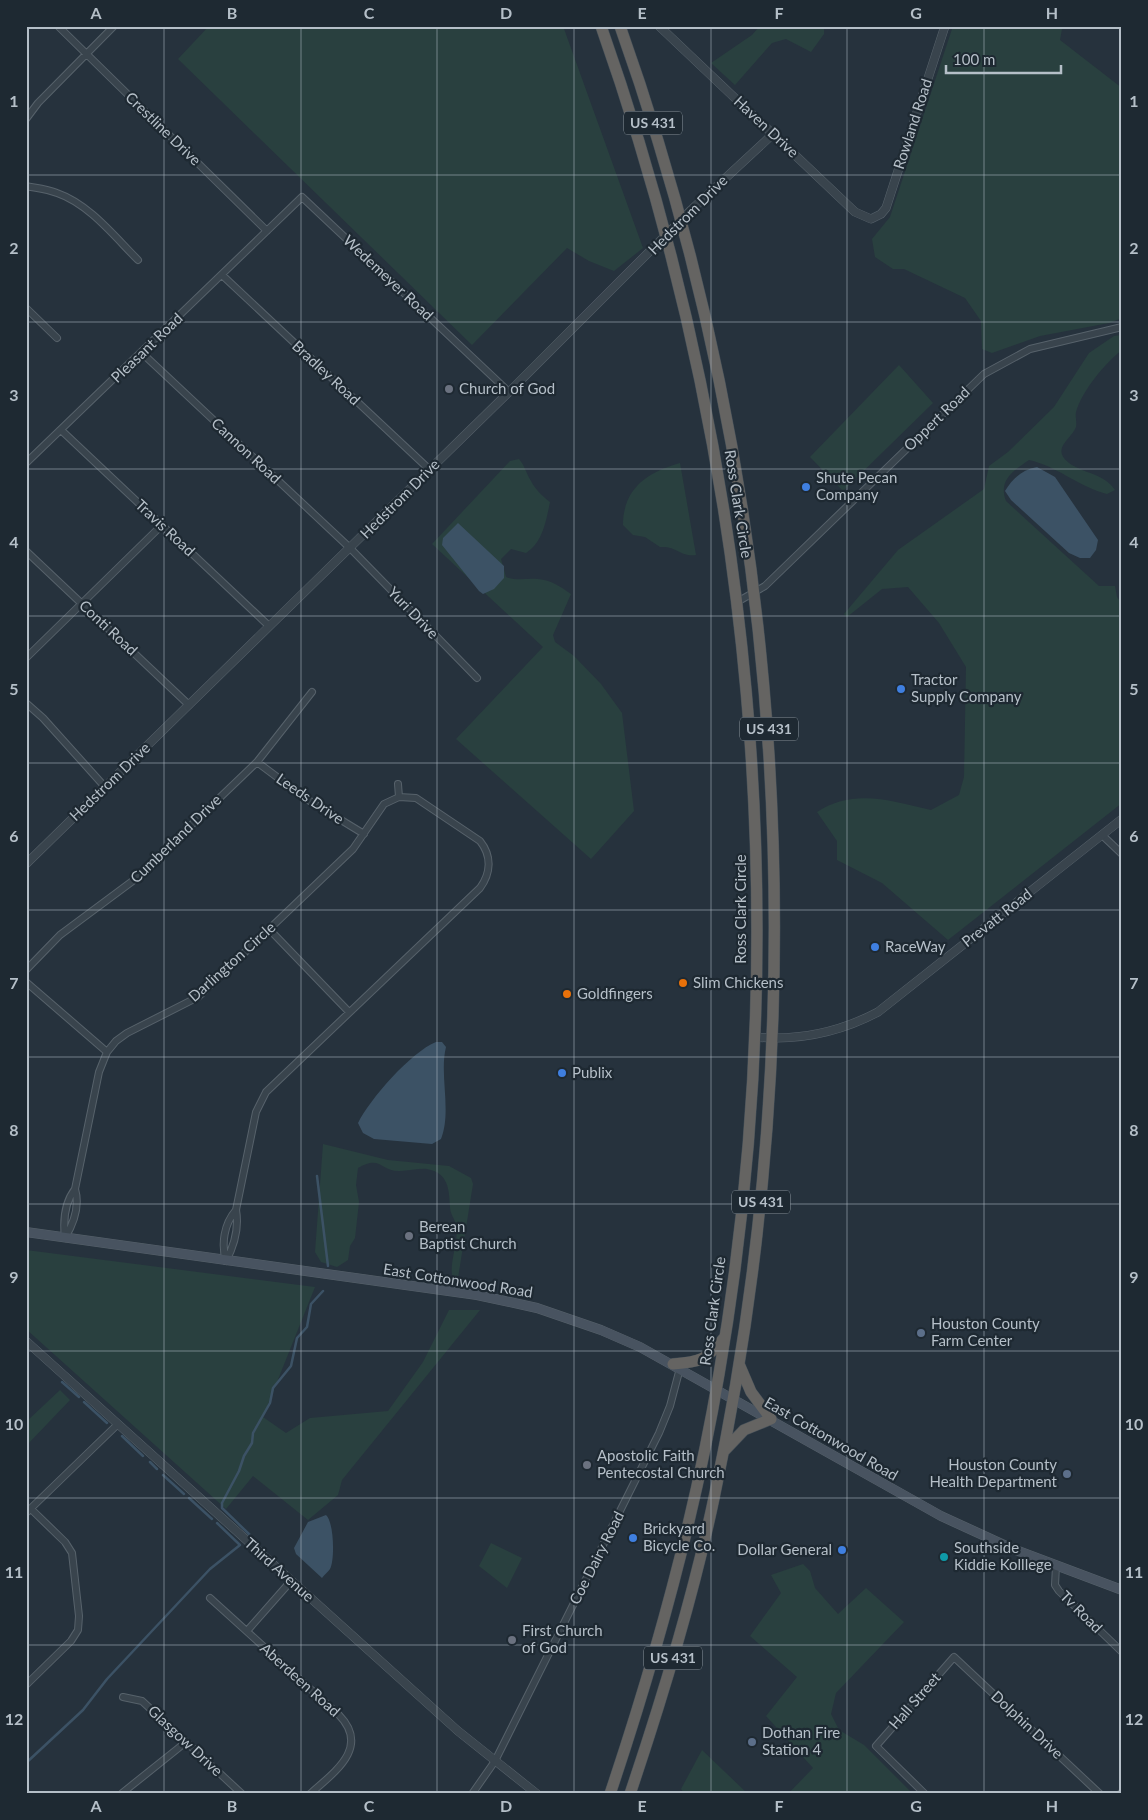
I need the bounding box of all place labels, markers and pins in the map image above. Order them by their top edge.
place label: Church of God [459,379,555,397]
marker: Church of God [443,383,455,395]
place label: Shute Pecan Company [816,468,897,503]
marker: Shute Pecan Company [800,481,812,493]
place label: Tractor Supply Company [911,670,1022,705]
marker: Tractor Supply Company [895,683,907,695]
place label: RaceWay [885,937,946,955]
marker: RaceWay [869,941,881,953]
place label: Slim Chickens [693,973,783,991]
marker: Slim Chickens [677,977,689,989]
place label: Goldfingers [577,984,653,1002]
marker: Goldfingers [561,988,573,1000]
place label: Publix [572,1063,613,1081]
marker: Publix [556,1067,568,1079]
place label: Berean Baptist Church [419,1217,517,1252]
marker: Berean Baptist Church [403,1230,415,1242]
place label: Houston County Farm Center [931,1314,1040,1349]
marker: Houston County Farm Center [915,1327,927,1339]
place label: Apostolic Faith Pentecostal Church [597,1446,725,1481]
place label: Houston County Health Department [929,1455,1058,1490]
marker: Apostolic Faith Pentecostal Church [581,1459,593,1471]
marker: Houston County Health Department [1061,1468,1073,1480]
place label: Brickyard Bicycle Co. [643,1519,715,1554]
marker: Brickyard Bicycle Co. [627,1532,639,1544]
place label: Southside Kiddie Kolllege [954,1538,1052,1573]
place label: Dollar General [737,1540,832,1558]
marker: Dollar General [836,1544,848,1556]
marker: Southside Kiddie Kolllege [938,1551,950,1563]
place label: First Church of God [522,1621,603,1656]
marker: First Church of God [506,1634,518,1646]
place label: Dothan Fire Station 4 [762,1723,840,1758]
marker: Dothan Fire Station 4 [746,1736,758,1748]

